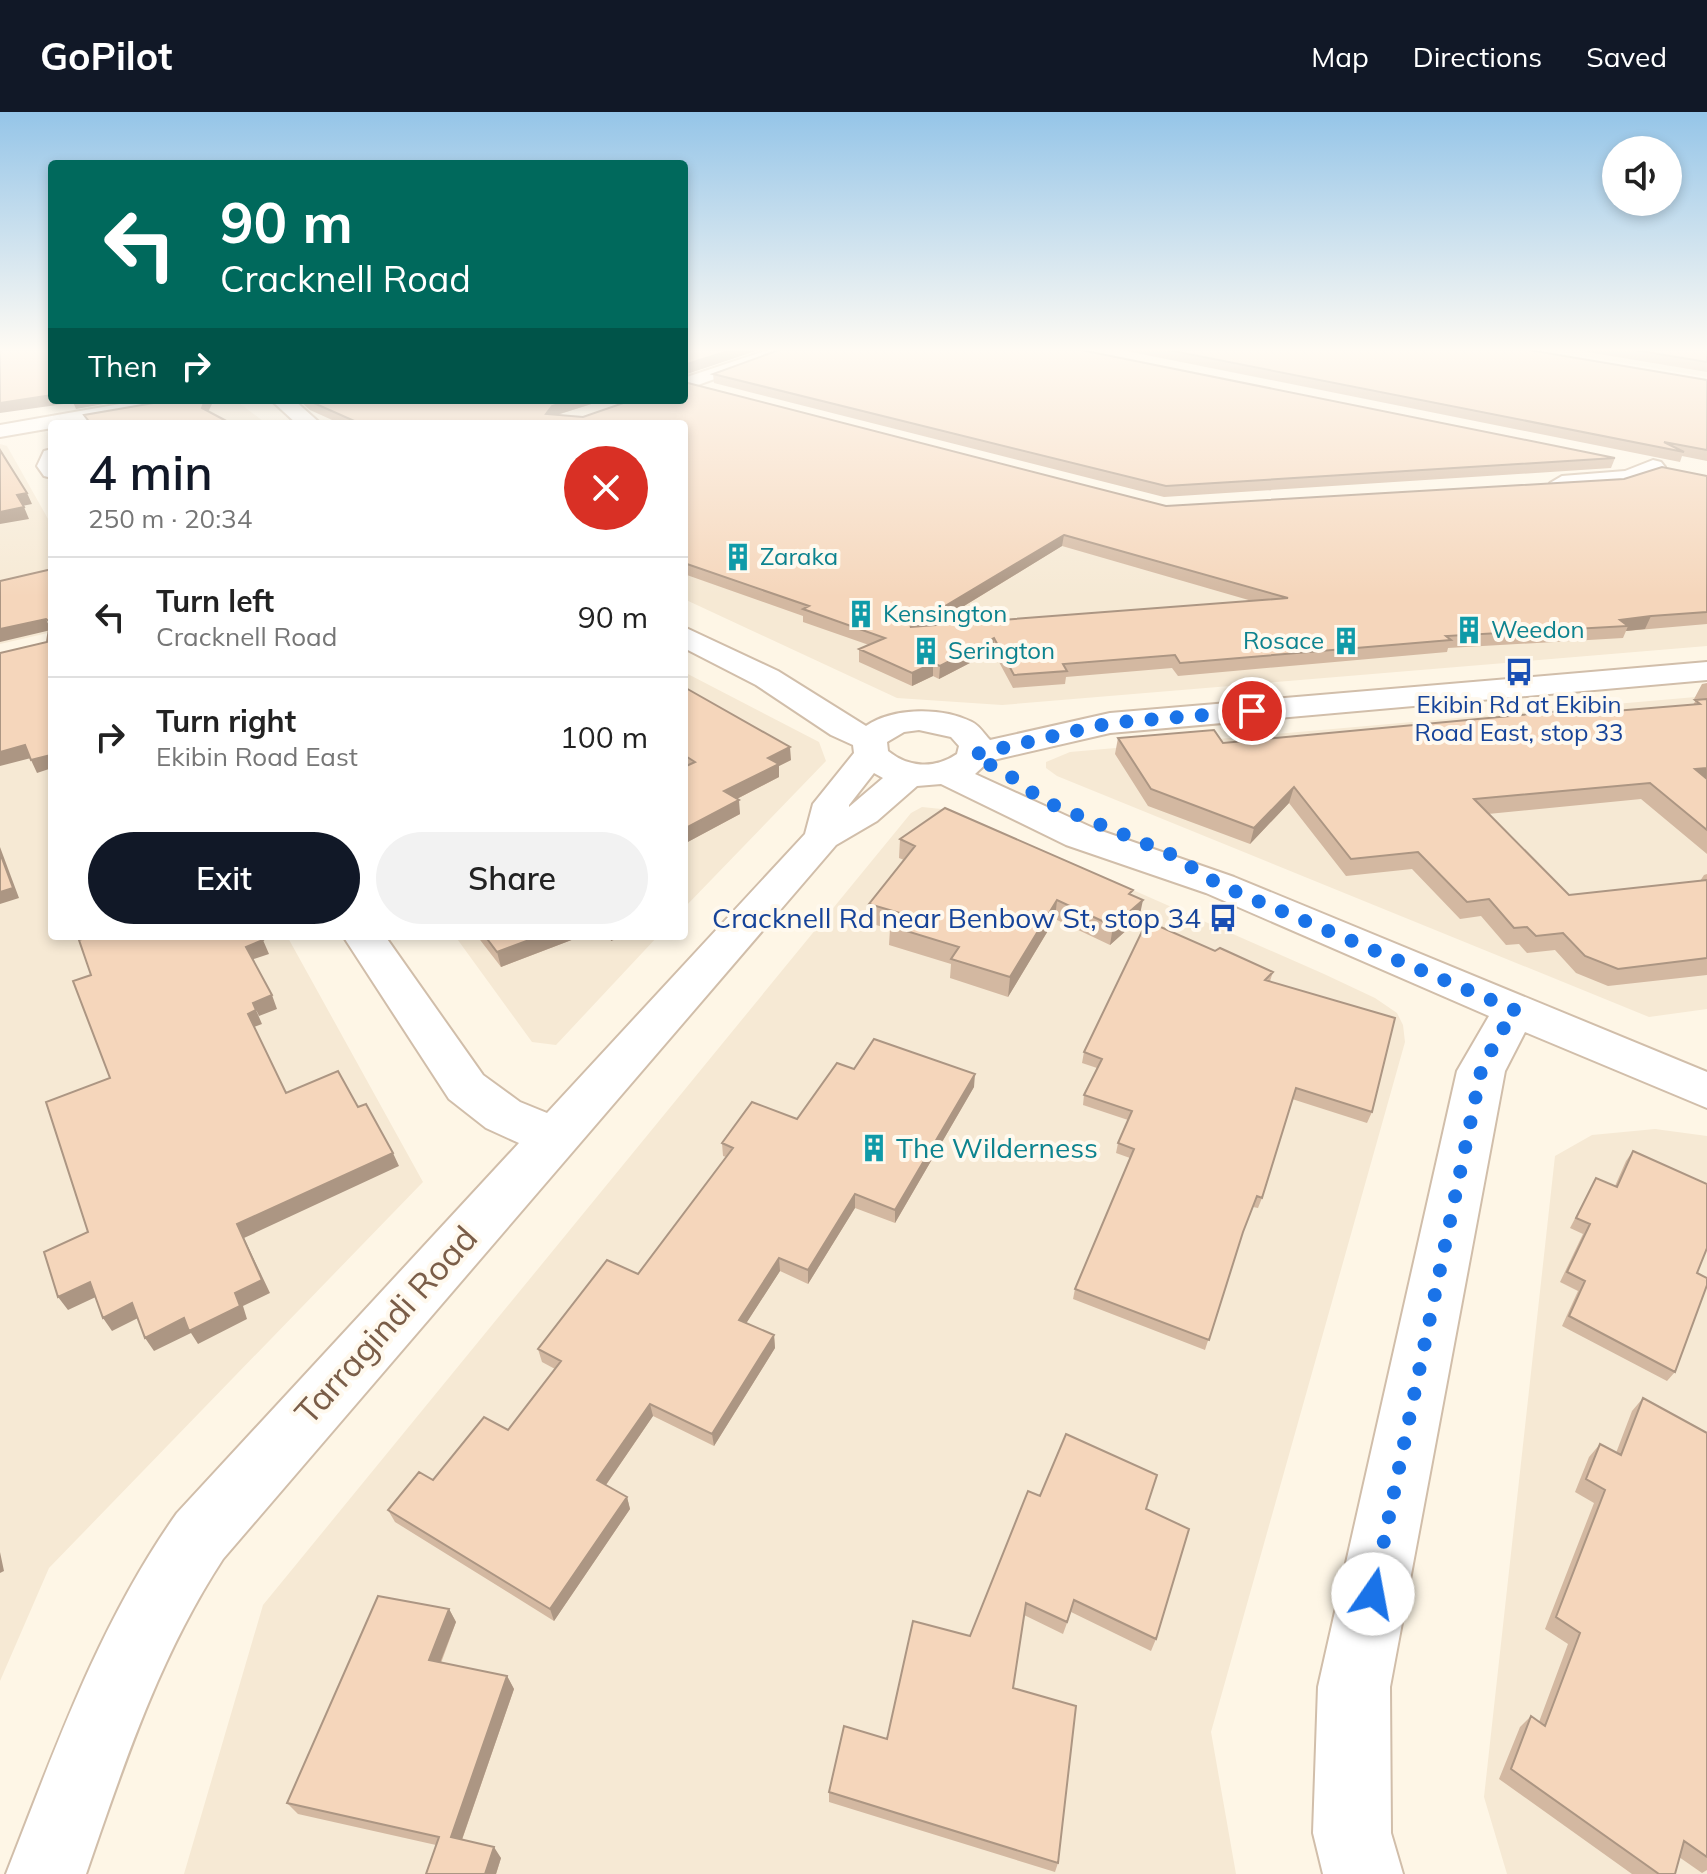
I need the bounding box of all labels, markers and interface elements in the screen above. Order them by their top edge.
text: GoPilot [40,32,172,80]
text: Map [1311,39,1369,74]
text: Directions [1413,39,1542,74]
text: Saved [1586,39,1667,74]
map controls [1602,136,1682,216]
button: sound [1602,136,1682,216]
text: 90 m [220,187,353,257]
icon: left [88,192,192,296]
text: Cracknell Road [220,256,471,301]
icon: right [174,344,218,388]
text: Then [88,347,158,385]
text: 4 min [88,442,213,502]
button: close [564,446,648,530]
text: 250 m · 20:34 [88,502,252,535]
place label: Zaraka [760,541,838,571]
building icon: Zaraka [723,542,753,572]
text: Turn left [156,582,274,620]
icon: left [88,595,132,639]
text: 90 m [578,598,648,636]
place label: Kensington [883,598,1007,628]
building icon: Kensington [846,599,876,629]
place label: Weedon [1491,614,1585,644]
building icon: Weedon [1454,615,1484,645]
text: Cracknell Road [156,620,337,653]
place label: Rosace [1243,625,1324,655]
building icon: Rosace [1331,626,1361,656]
place label: Serington [948,635,1055,665]
building icon: Serington [911,636,941,666]
bus stop icon: Ekibin Rd at Ekibin Road East, stop 33 [1504,657,1534,687]
pin [1218,677,1286,745]
icon: arrive [1230,689,1274,733]
place label: Ekibin Rd at Ekibin Road East, stop 33 [1415,689,1623,747]
text: Turn right [156,702,296,740]
icon: right [88,715,132,759]
text: 100 m [560,718,648,756]
text: Ekibin Road East [156,740,358,773]
button: Exit [88,832,360,924]
button: Share [376,832,648,924]
place label: Cracknell Rd near Benbow St, stop 34 [712,900,1201,935]
bus stop icon: Cracknell Rd near Benbow St, stop 34 [1208,903,1238,933]
place label: The Wilderness [896,1130,1098,1165]
building icon: The Wilderness [859,1133,889,1163]
street label: Tarragindi Road [285,1216,486,1433]
position arrow [1331,1552,1415,1636]

